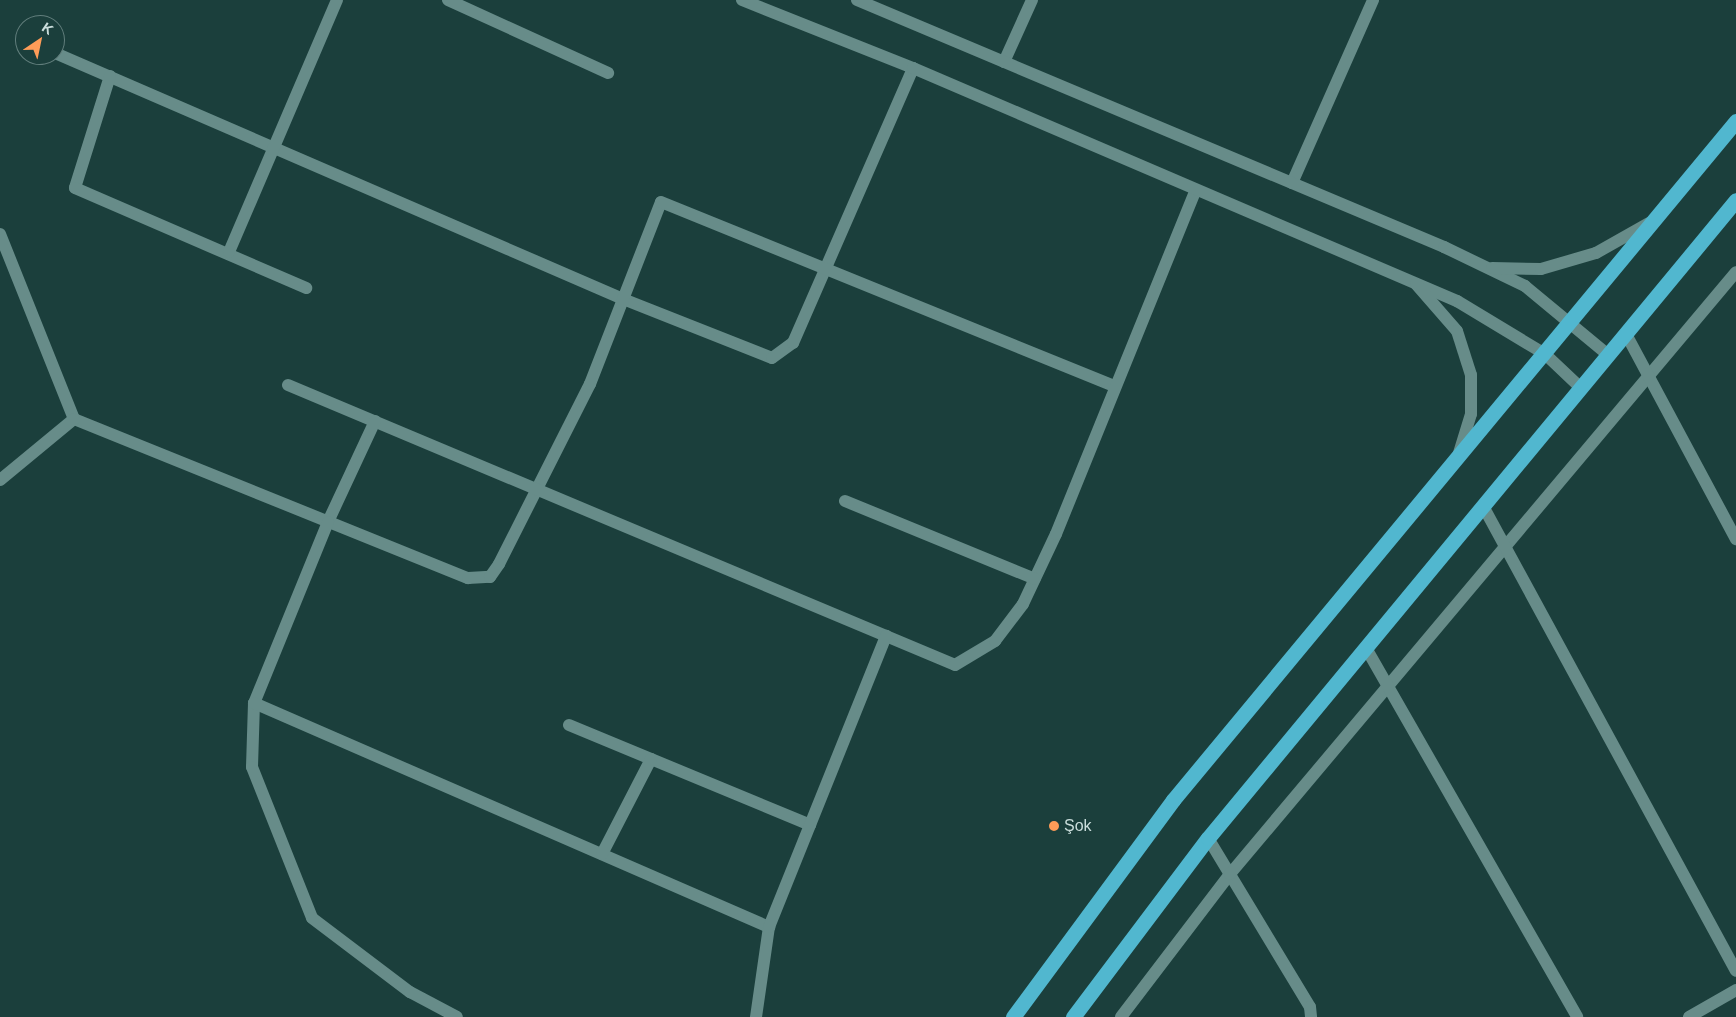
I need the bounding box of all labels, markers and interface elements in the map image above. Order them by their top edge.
north arrow [15,15,65,65]
text: K [39,19,56,38]
place label: Şok [1064,816,1092,836]
marker: Şok [1048,820,1060,832]

